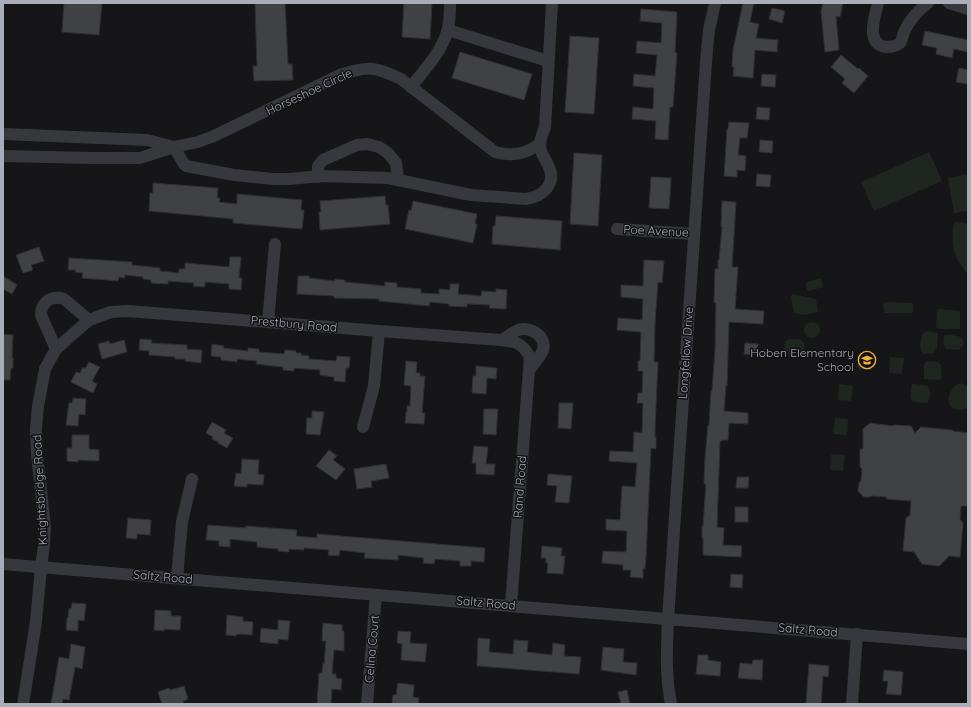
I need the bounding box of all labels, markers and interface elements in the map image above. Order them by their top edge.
street label: Horseshoe Circle [263,65,354,118]
street label: Poe Avenue [623,221,689,240]
street label: Longfellow Drive [675,306,696,400]
street label: Prestbury Road [250,312,338,335]
place label: Hoben Elementary School [750,345,854,374]
school or university icon: Hoben Elementary School [857,350,877,370]
street label: Knightsbridge Road [29,434,50,546]
street label: Rand Road [510,455,529,519]
street label: Saltz Road [133,566,193,587]
street label: Saltz Road [456,592,516,613]
street label: Celina Court [361,614,382,683]
street label: Saltz Road [778,619,838,640]

